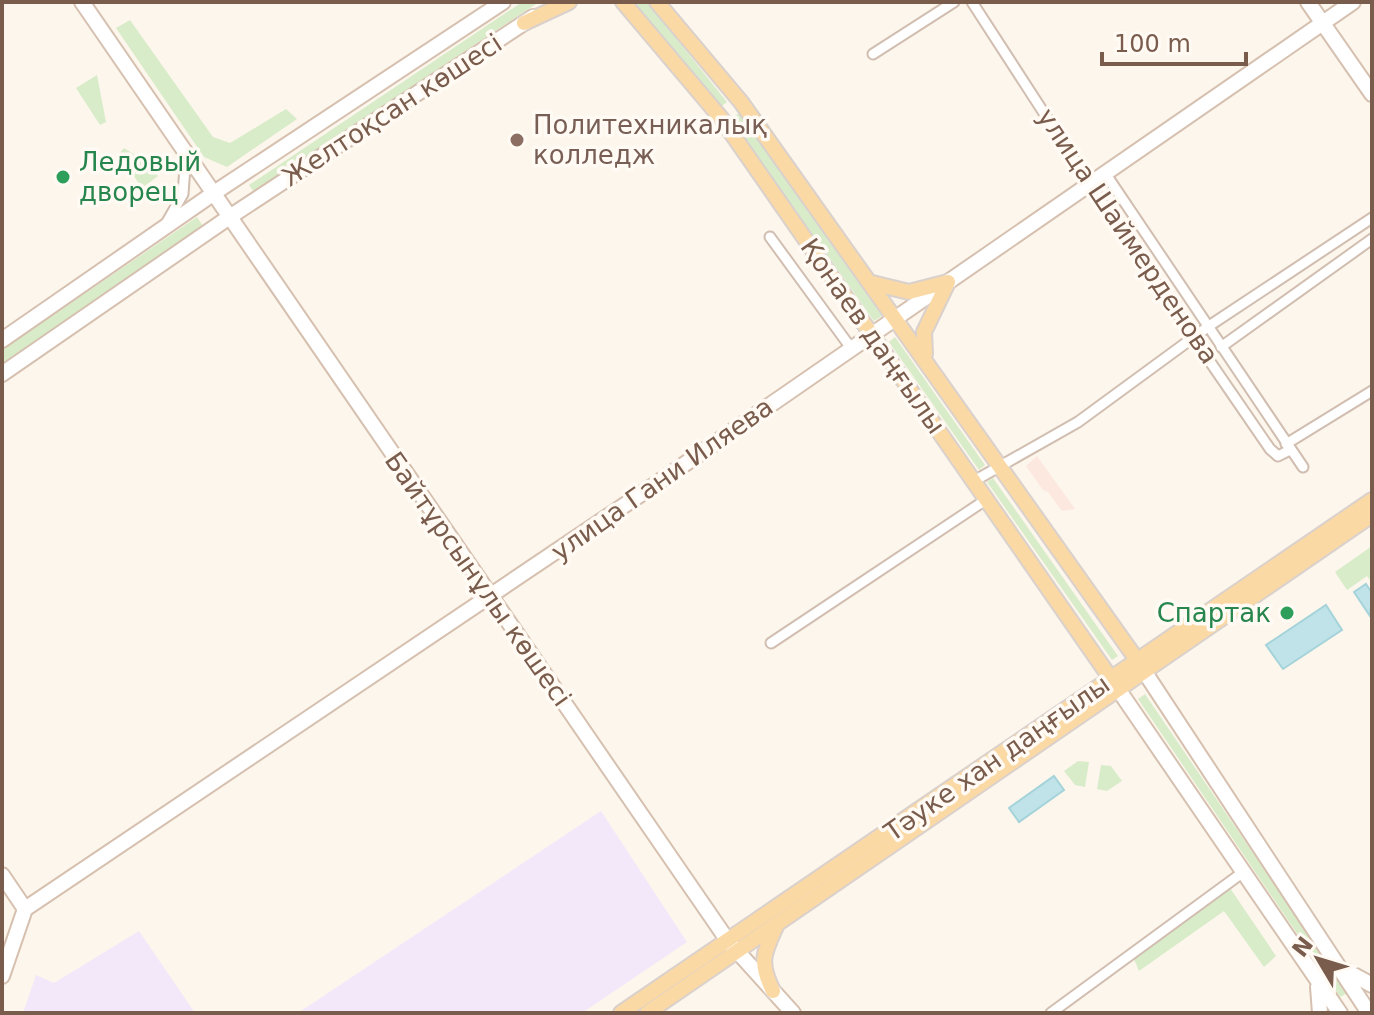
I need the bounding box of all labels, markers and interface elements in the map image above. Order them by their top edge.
scale bar [1102,16,1246,66]
street label: Желтоқсан көшесі [277,28,507,192]
text: 100 m [1114,30,1191,58]
street label: улица Шаймерденова [1031,103,1225,369]
place label: Политехникалық колледж [533,110,767,170]
marker: Политехникалық колледж [508,131,526,149]
place label: Ледовый дворец [79,147,201,207]
marker: Ледовый дворец [54,168,72,186]
street label: Қонаев даңғылы [794,233,952,439]
street label: улица Гани Иляева [545,391,779,567]
street label: Байтұрсынұлы көшесі [379,446,577,712]
place label: Спартак [1157,598,1271,628]
marker: Спартак [1278,604,1296,622]
street label: Тәуке хан даңғылы [878,669,1115,848]
north arrow [1278,919,1358,999]
text: N [1287,932,1318,962]

